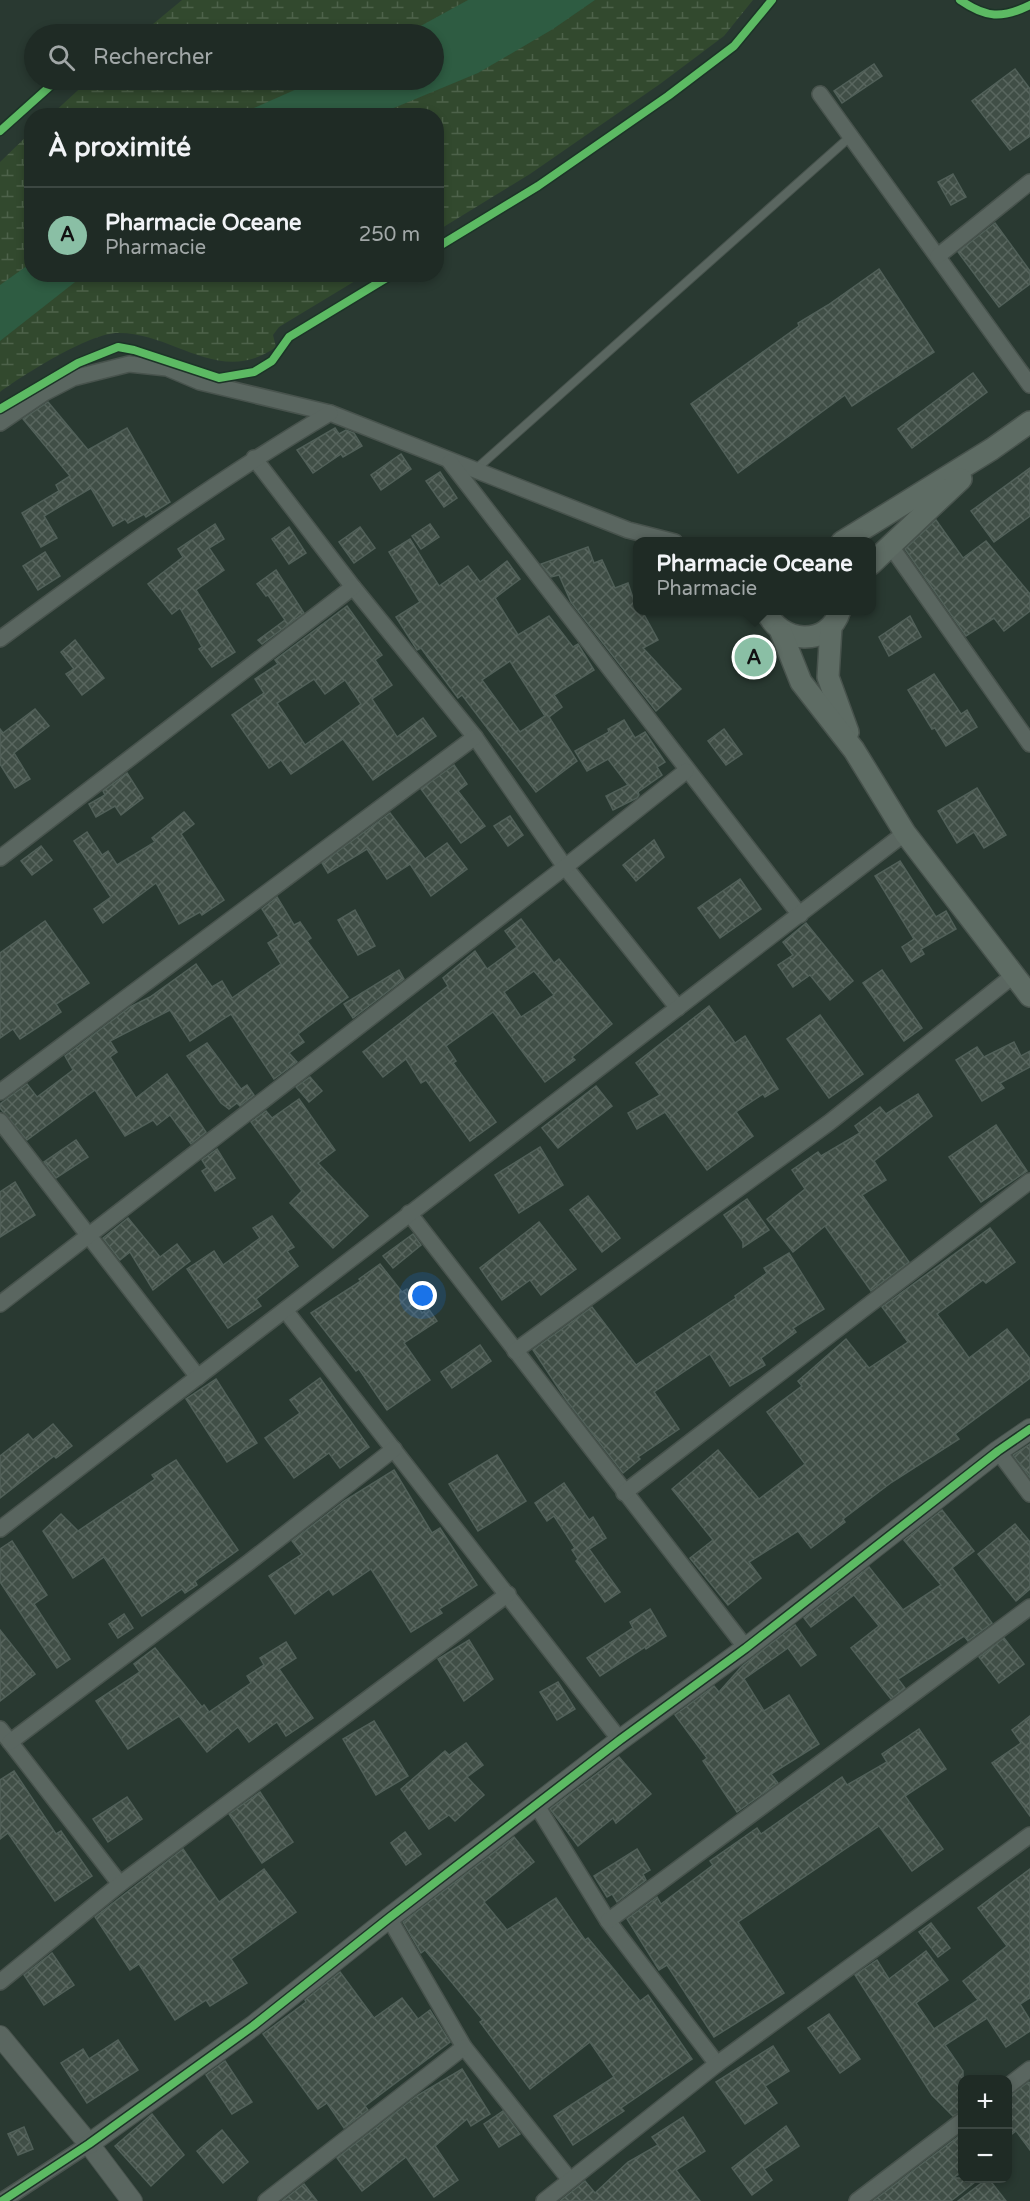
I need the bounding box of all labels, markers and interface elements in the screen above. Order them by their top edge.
search box [24,24,444,90]
icon: search [45,41,78,74]
text: Rechercher [93,44,213,70]
text: À proximité [48,132,191,163]
text: Pharmacie Oceane [105,210,302,236]
text: A [60,223,75,247]
text: 250 m [359,223,420,247]
text: Pharmacie [105,236,206,260]
popup [633,537,876,615]
text: Pharmacie Oceane [656,551,853,577]
text: Pharmacie [656,577,757,601]
pin: A [734,634,774,680]
your location [408,1281,437,1310]
map controls [958,2075,1012,2183]
button: + [958,2075,1012,2129]
button: − [958,2129,1012,2183]

